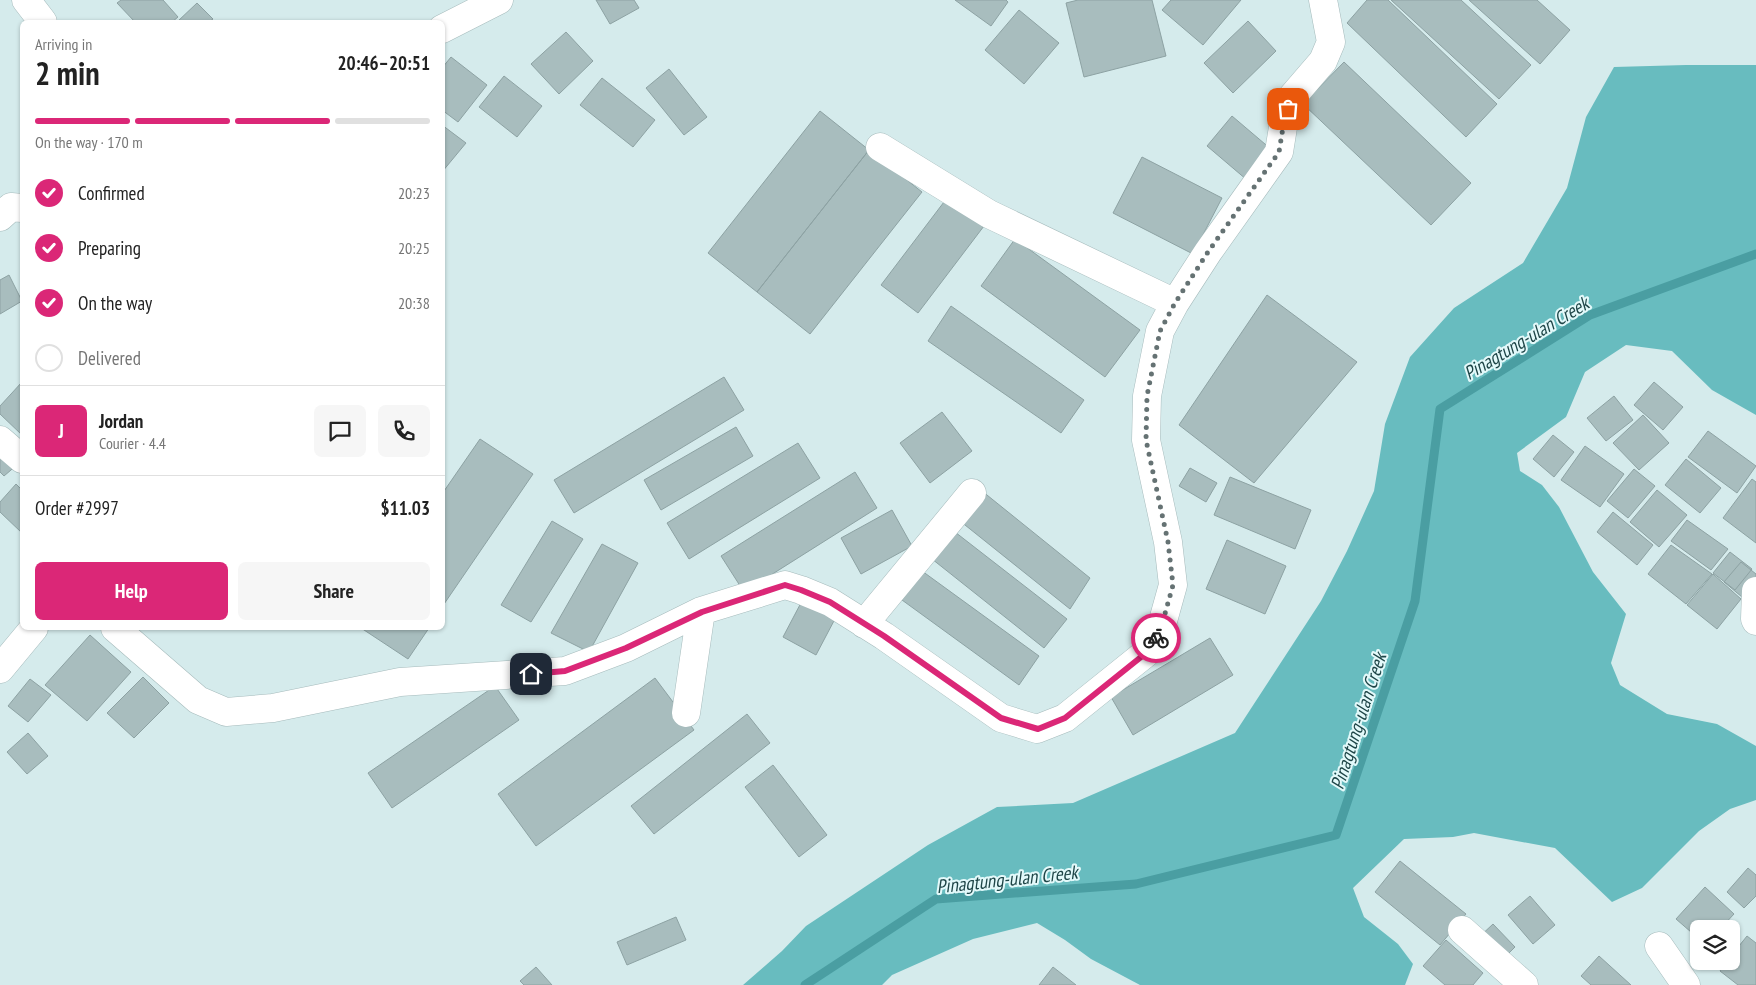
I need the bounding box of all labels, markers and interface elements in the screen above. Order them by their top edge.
text: Arriving in [35,34,92,54]
text: 20:46–20:51 [337,51,430,75]
text: 2 min [35,52,100,94]
pin [1267,88,1309,130]
icon: bag [1274,95,1302,123]
text: On the way · 170 m [35,132,143,152]
icon: check [35,179,63,207]
text: Confirmed [78,181,145,205]
text: 20:23 [398,183,430,203]
icon: check [35,234,63,262]
text: Preparing [78,236,141,260]
text: 20:25 [398,238,430,258]
icon: check [35,289,63,317]
water label: Pinagtung-ulan Creek [1459,290,1595,385]
text: On the way [78,291,152,315]
text: 20:38 [398,293,430,313]
text: Delivered [78,346,141,370]
button: chat [314,405,366,457]
button: phone [378,405,430,457]
text: Jordan [99,409,143,433]
text: J [58,419,64,443]
text: Courier · 4.4 [99,433,166,453]
text: Order #2997 [35,496,119,520]
text: $11.03 [381,496,430,520]
button: Help [35,562,228,620]
button: Share [238,562,430,620]
courier [1131,613,1181,663]
icon: bike [1142,624,1170,652]
water label: Pinagtung-ulan Creek [1325,647,1392,792]
pin [510,653,552,695]
icon: home [517,660,545,688]
water label: Pinagtung-ulan Creek [935,859,1081,898]
map controls [1690,920,1740,970]
button: layers [1690,920,1740,970]

